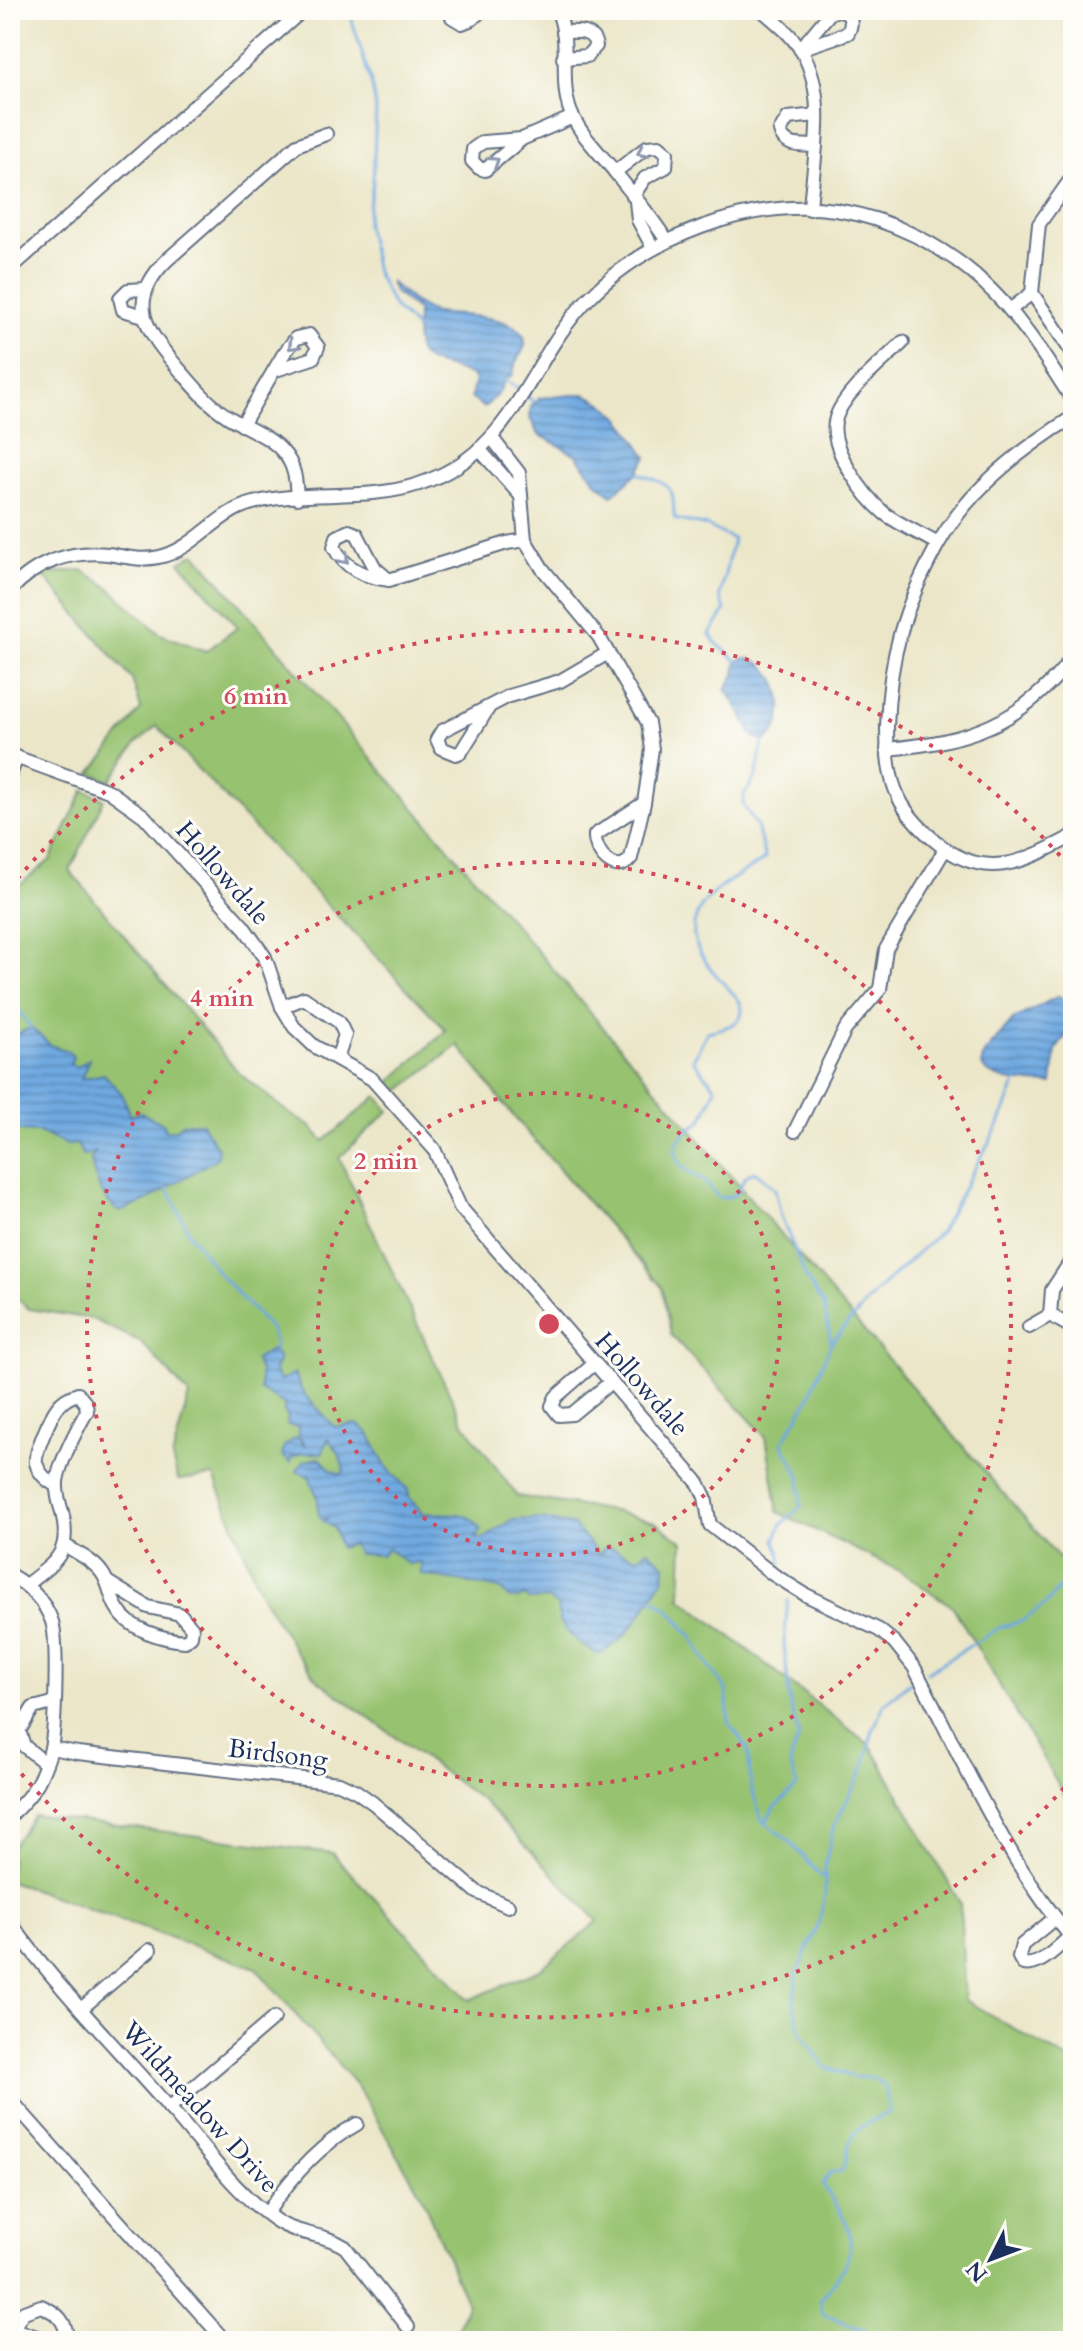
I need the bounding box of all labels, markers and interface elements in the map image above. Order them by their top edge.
one-way arrow [636,143,650,158]
one-way arrow [485,156,500,171]
one-way arrow [288,336,303,350]
one-way arrow [335,550,349,564]
text: 6 min [224,680,289,713]
street label: Hollowdale [168,813,278,933]
text: 4 min [190,982,255,1015]
text: 2 min [354,1145,419,1178]
centre of rings [535,1310,563,1338]
street label: Hollowdale [587,1324,697,1444]
street label: Birdsong [226,1731,330,1778]
street label: Wildmeadow Drive [113,2013,287,2201]
north arrow [951,2219,1031,2299]
text: N [959,2255,994,2289]

